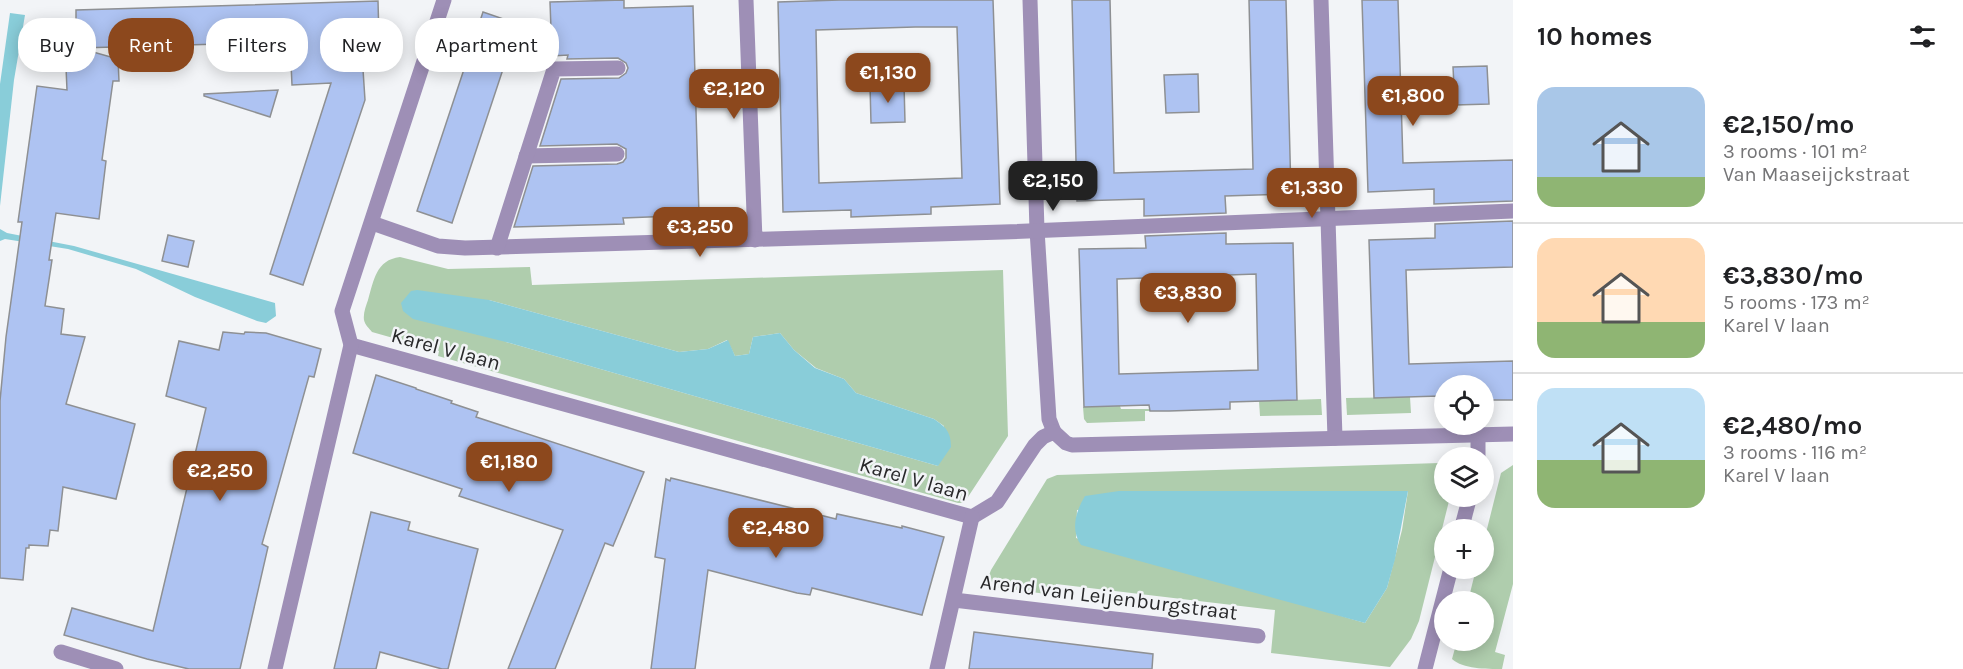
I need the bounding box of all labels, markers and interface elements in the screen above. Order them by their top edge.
chip: Buy [18,18,96,72]
chip: Rent [108,18,194,72]
chip: Filters [206,18,308,72]
chip: New [320,18,403,72]
chip: Apartment [415,18,559,72]
icon: filters [1906,20,1939,53]
text: 10 homes [1537,21,1652,52]
pin: €1,130 [839,53,937,104]
text: €1,130 [859,61,917,84]
pin: €2,120 [685,69,783,120]
pin: €1,800 [1364,76,1462,127]
text: €2,120 [703,77,765,100]
text: €1,800 [1381,84,1445,107]
text: €2,150/mo [1723,109,1854,140]
icon: home [1585,111,1657,183]
text: 3 rooms · 101 m² [1723,140,1868,163]
pin: €2,150 [1004,161,1102,212]
text: Van Maaseijckstraat [1723,163,1910,186]
pin: €1,330 [1263,168,1361,219]
text: €2,150 [1022,169,1084,192]
text: €1,330 [1281,176,1343,199]
pin: €3,250 [651,207,749,258]
text: €3,250 [667,215,733,238]
text: €3,830/mo [1723,260,1863,291]
icon: home [1585,262,1657,334]
pin: €3,830 [1139,273,1237,324]
text: €3,830 [1154,281,1222,304]
text: 5 rooms · 173 m² [1723,291,1870,314]
text: Karel V laan [1723,314,1830,337]
street label: Karel V laan [389,323,503,375]
map controls [1434,375,1494,651]
button: locate [1434,375,1494,435]
text: €2,480/mo [1723,410,1862,441]
icon: home [1585,412,1657,484]
text: 3 rooms · 116 m² [1723,441,1867,464]
pin: €1,180 [460,442,558,493]
button: layers [1434,447,1494,507]
text: €1,180 [480,450,538,473]
pin: €2,250 [171,451,269,502]
street label: Karel V laan [857,452,971,506]
text: €2,250 [187,459,253,482]
text: Karel V laan [1723,464,1830,487]
pin: €2,480 [727,508,825,559]
text: €2,480 [742,516,810,539]
button: + [1434,519,1494,579]
street label: Arend van Leijenburgstraat [979,569,1239,625]
button: − [1434,591,1494,651]

